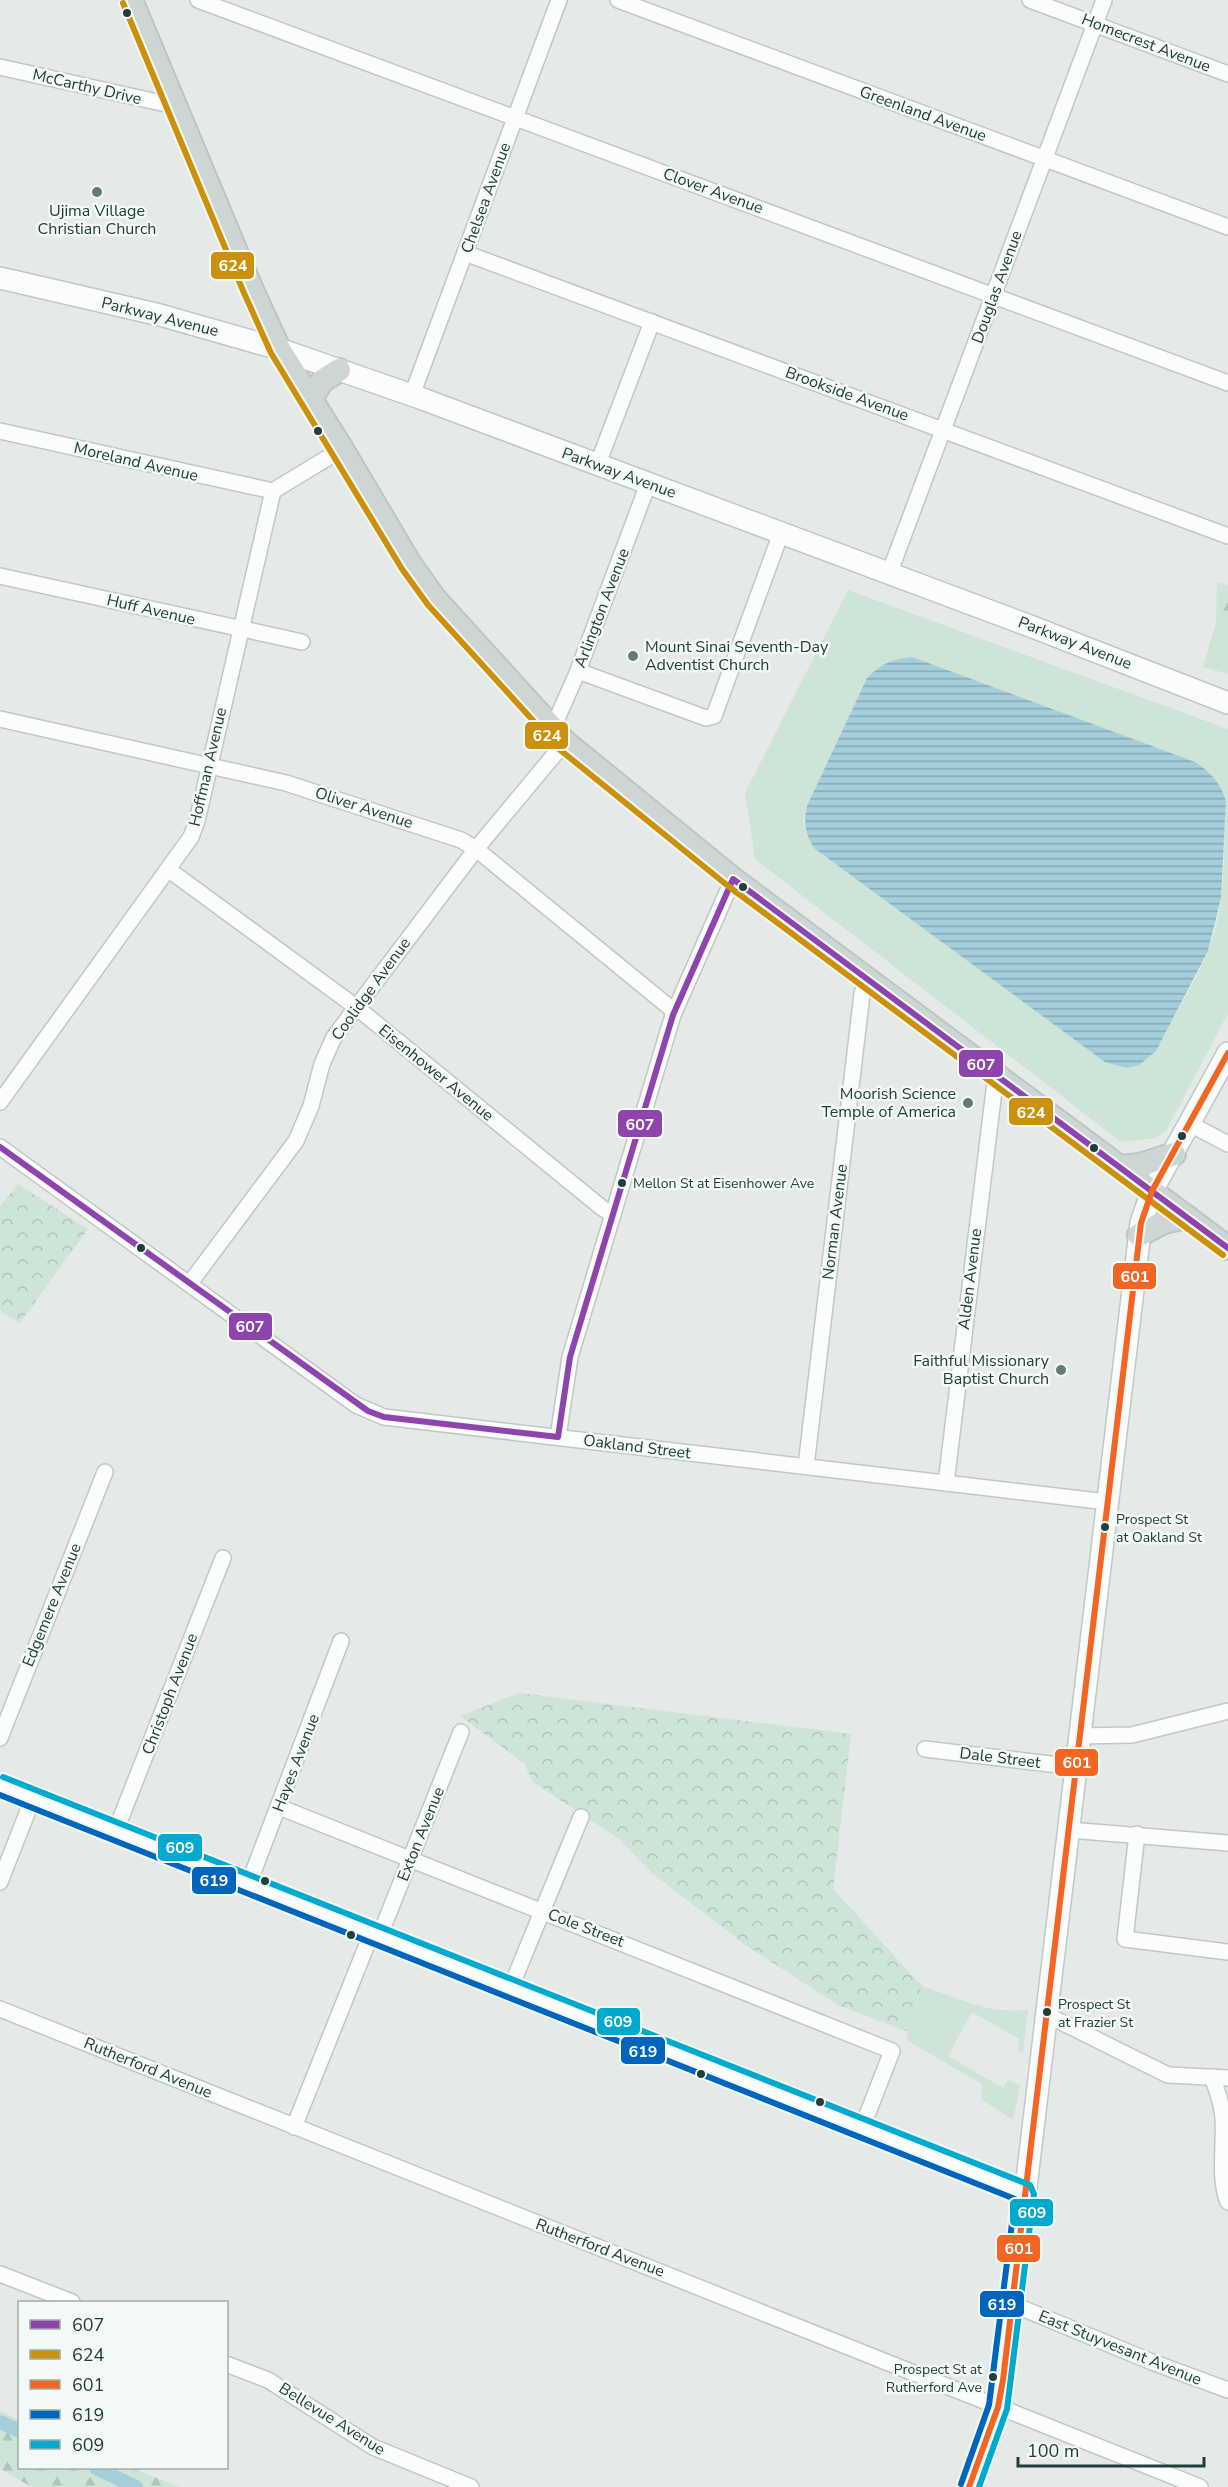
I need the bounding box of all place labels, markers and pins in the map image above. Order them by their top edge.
unlabelled marker [121,7,133,19]
marker: Ujima Village Christian Church [90,185,104,199]
place label: Ujima Village Christian Church [38,200,156,240]
unlabelled marker [312,425,324,437]
place label: Mount Sinai Seventh-Day Adventist Church [645,636,829,676]
marker: Mount Sinai Seventh-Day Adventist Church [626,649,640,663]
unlabelled marker [737,881,749,893]
place label: Moorish Science Temple of America [821,1083,956,1123]
marker: Moorish Science Temple of America [961,1096,975,1110]
unlabelled marker [1176,1130,1188,1142]
unlabelled marker [1088,1142,1100,1154]
place label: Mellon St at Eisenhower Ave [633,1174,814,1193]
marker: Mellon St at Eisenhower Ave [616,1177,628,1189]
unlabelled marker [135,1242,147,1254]
place label: Faithful Missionary Baptist Church [913,1350,1050,1390]
marker: Faithful Missionary Baptist Church [1054,1363,1068,1377]
place label: Prospect St at Oakland St [1116,1510,1202,1547]
marker: Prospect St at Oakland St [1099,1521,1111,1533]
unlabelled marker [259,1875,271,1887]
unlabelled marker [345,1929,357,1941]
place label: Prospect St at Frazier St [1058,1995,1133,2032]
marker: Prospect St at Frazier St [1041,2006,1053,2018]
unlabelled marker [695,2068,707,2080]
unlabelled marker [814,2096,826,2108]
place label: Prospect St at Rutherford Ave [886,2360,982,2397]
marker: Prospect St at Rutherford Ave [987,2371,999,2383]

